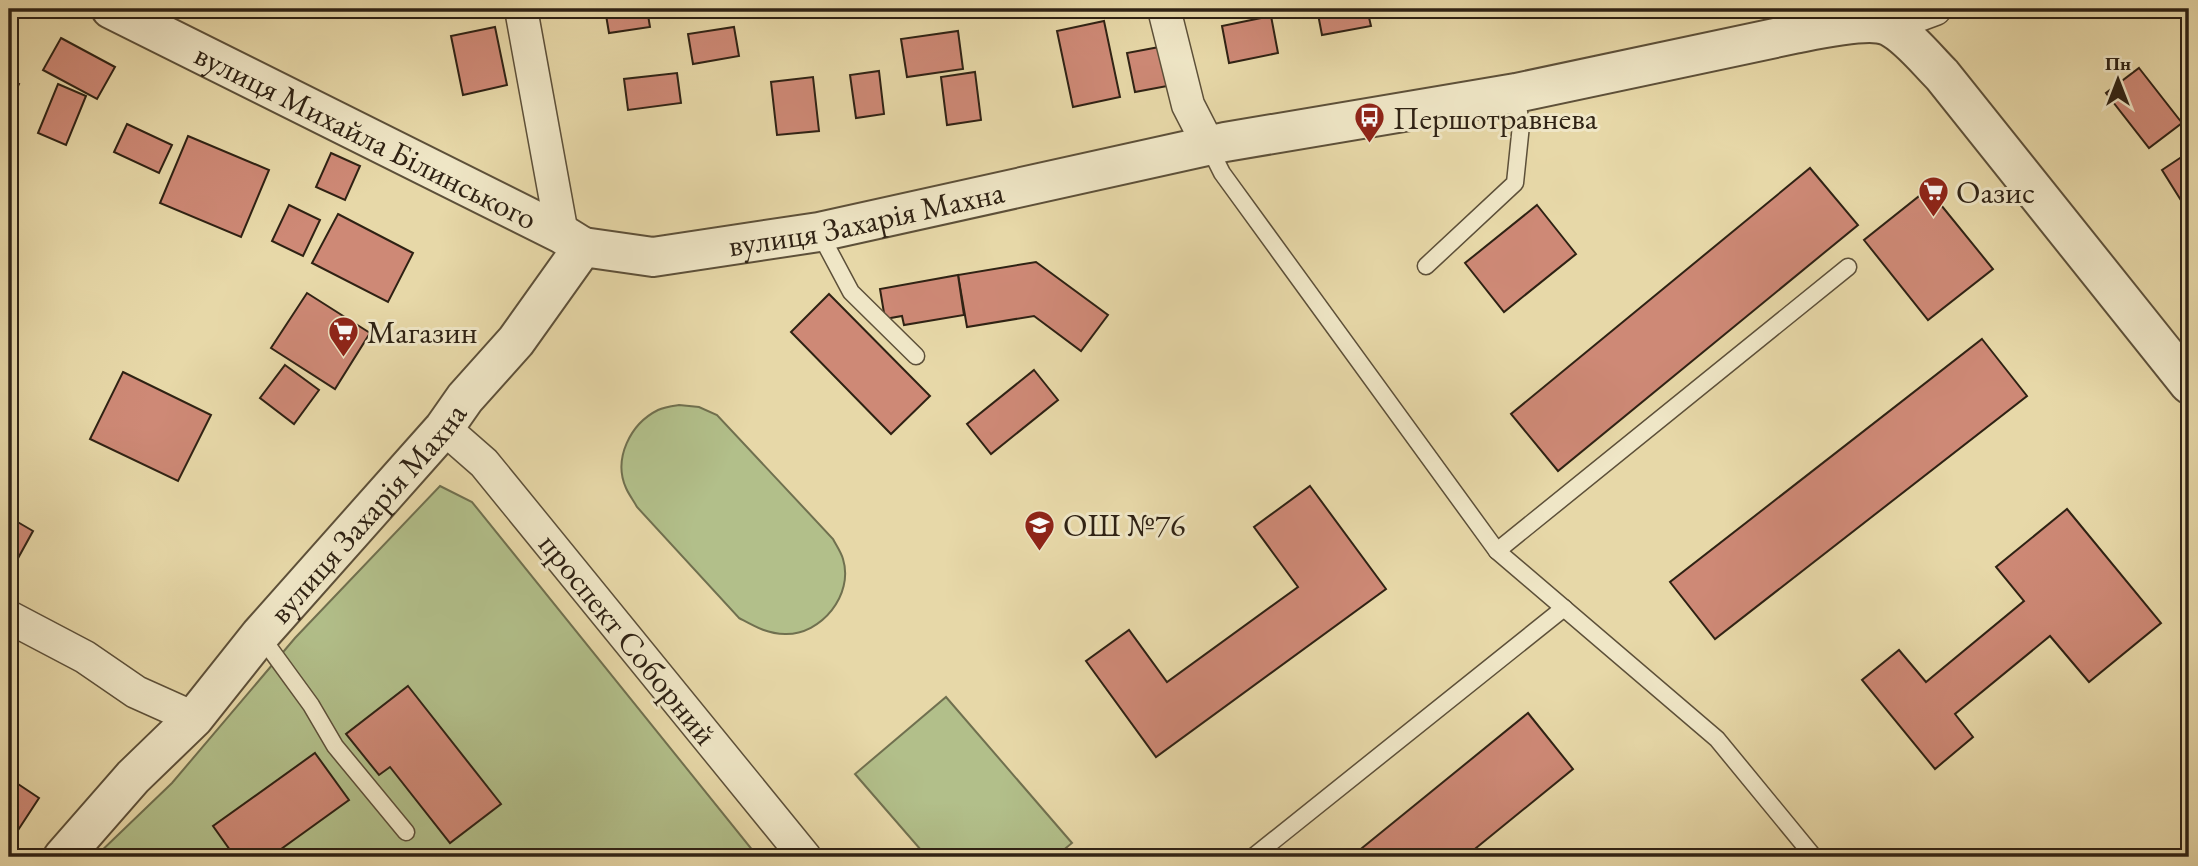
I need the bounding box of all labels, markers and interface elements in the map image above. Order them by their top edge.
street label: вулиця Михайла Білинського [188,33,544,239]
north arrow [2082,46,2152,116]
text: Пн [2105,51,2131,76]
place label: Першотравнева [1393,97,1598,139]
bus stop icon: Першотравнева [1353,101,1387,145]
street label: вулиця Захарія Махна [725,171,1008,266]
place label: Оазис [1956,171,2035,213]
supermarket icon: Оазис [1916,175,1950,219]
place label: Магазин [367,311,478,353]
supermarket icon: Магазин [327,315,361,359]
street label: вулиця Захарія Махна [259,394,476,632]
place label: ОШ №76 [1063,504,1185,546]
school or university icon: ОШ №76 [1023,508,1057,552]
street label: проспект Соборний [530,524,727,754]

